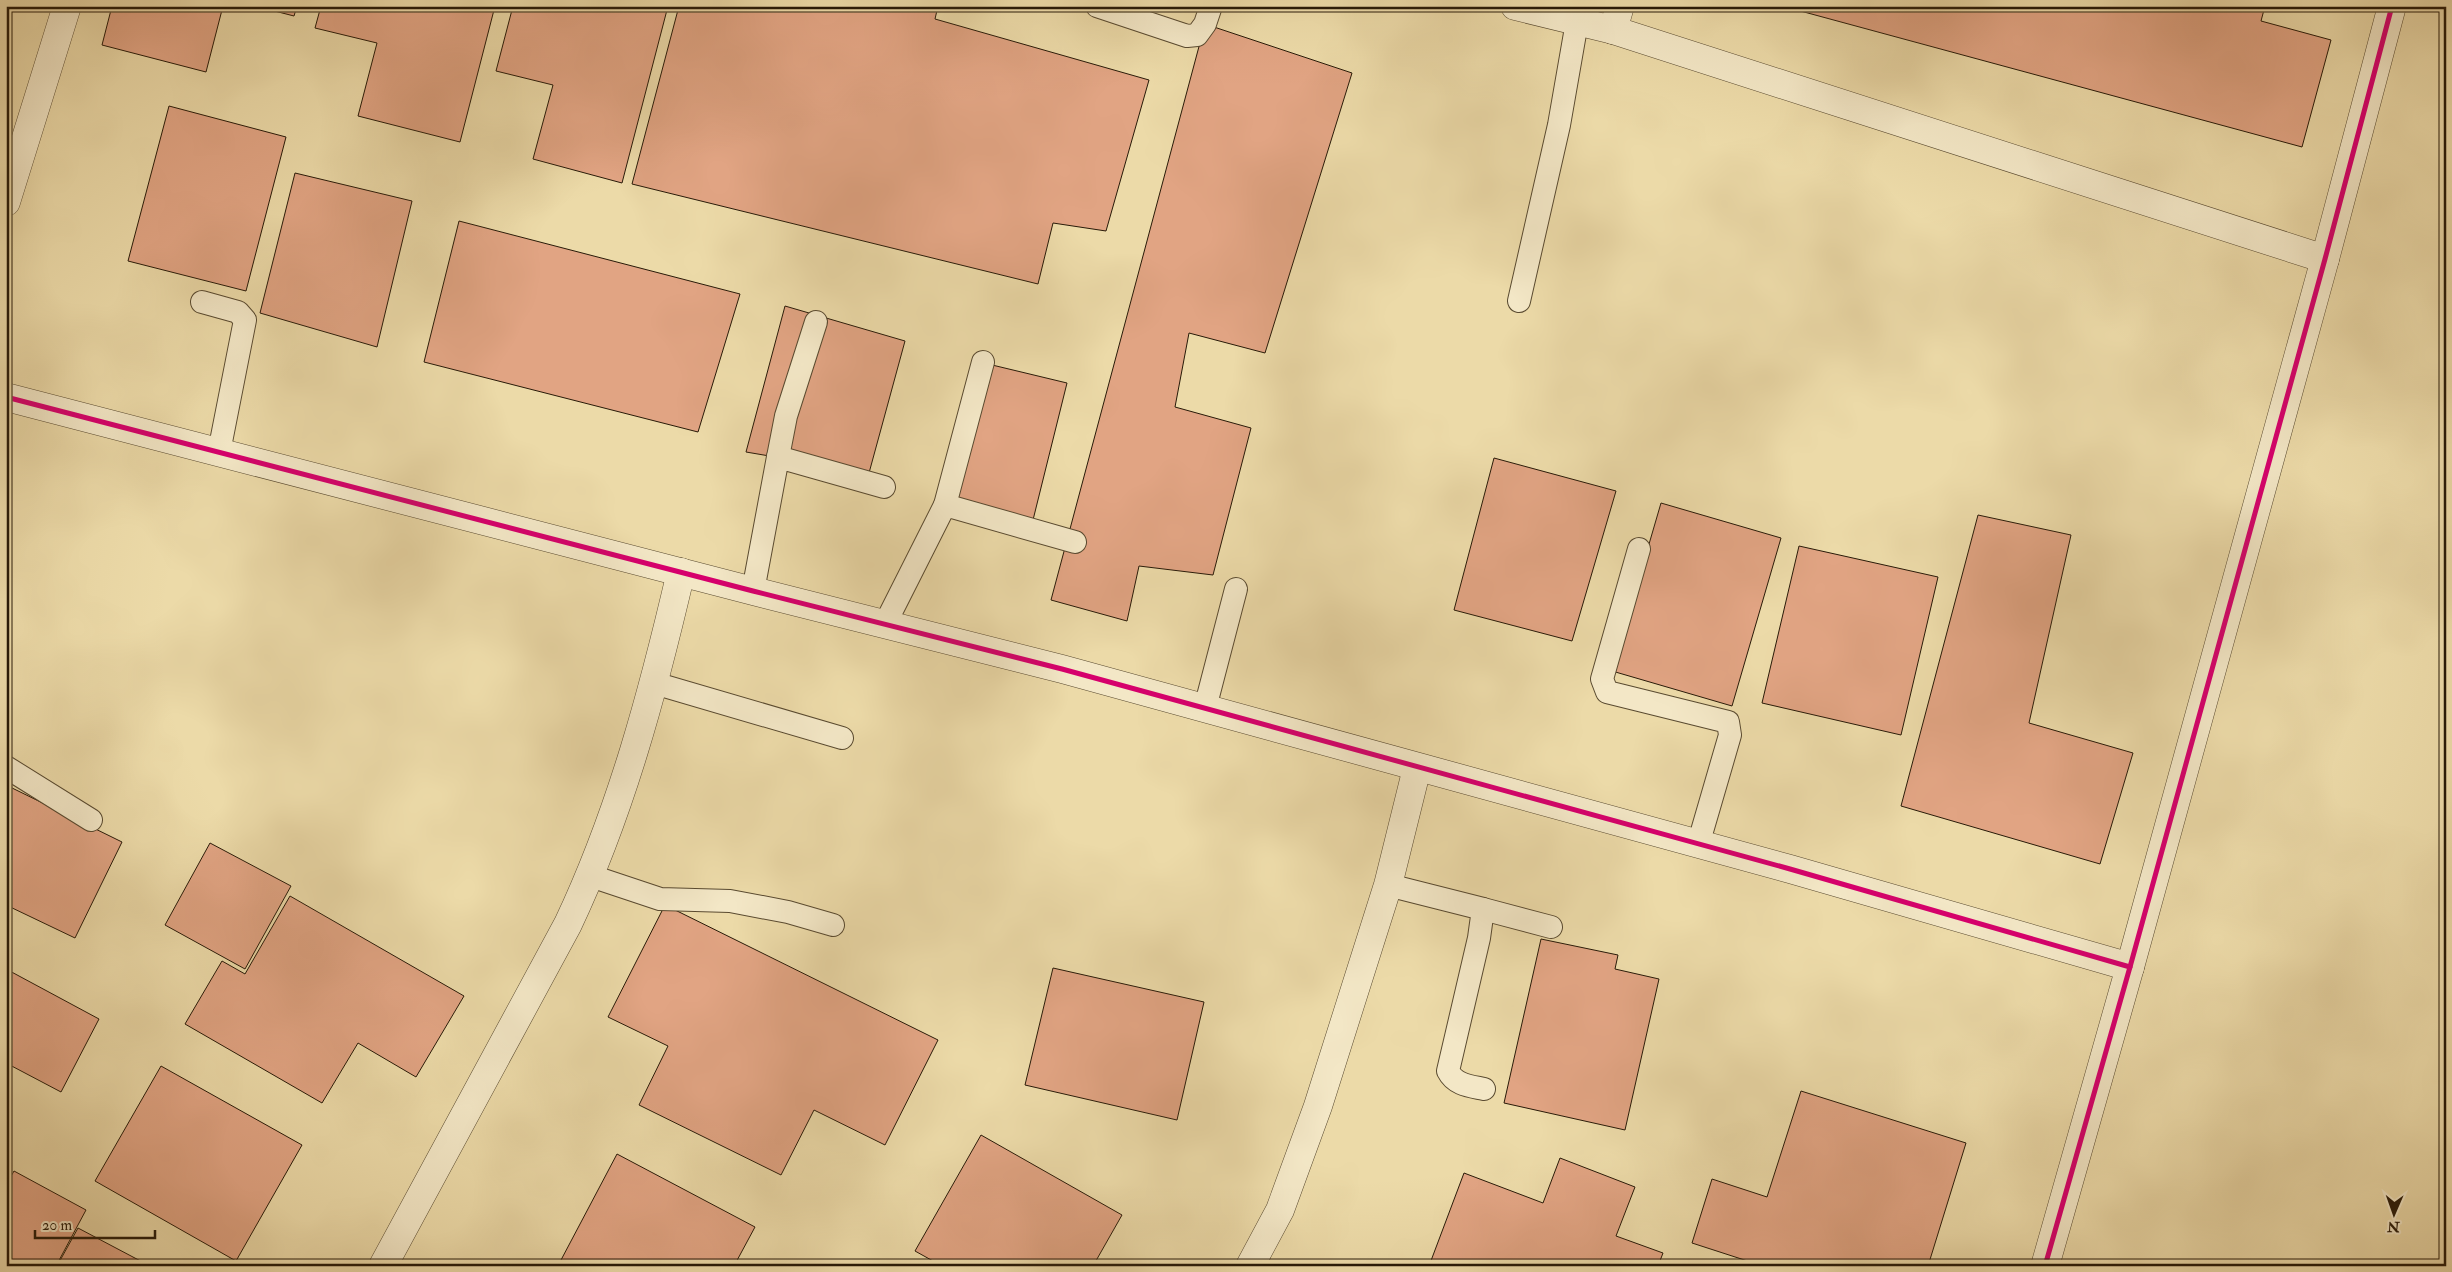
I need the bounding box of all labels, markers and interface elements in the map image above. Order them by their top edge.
north arrow [2370,1190,2420,1240]
scale bar [35,1207,155,1239]
text: 20 m [42,1216,72,1235]
text: N [2387,1218,2401,1235]

